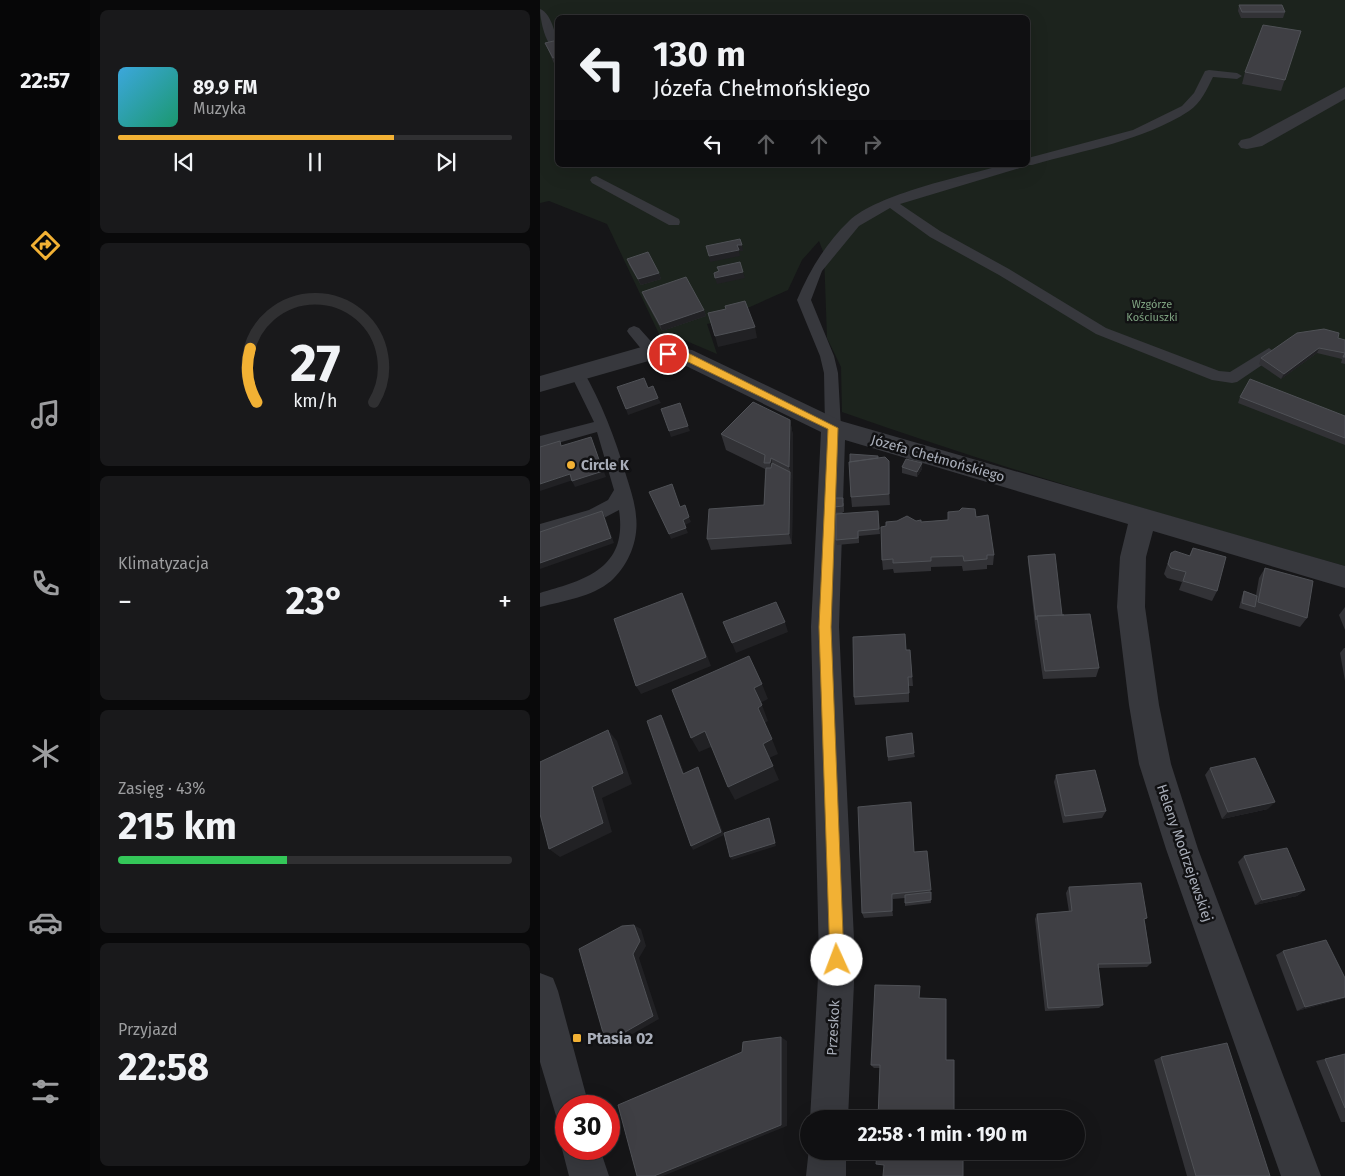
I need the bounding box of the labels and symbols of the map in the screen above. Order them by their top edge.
park label: Wzgórze Kościuszki [1126,298,1178,324]
pin [647,333,689,375]
street label: Józefa Chełmońskiego [869,431,1007,486]
place label: Circle K [581,457,630,474]
marker: Circle K [565,459,577,471]
street label: Heleny Modrzejewskiej [1153,782,1216,924]
position arrow [810,933,862,985]
street label: Przeskok [824,999,843,1056]
place label: Ptasia 02 [587,1029,653,1048]
marker: Ptasia 02 [571,1032,583,1044]
speed limit sign: 30 [555,1095,620,1160]

